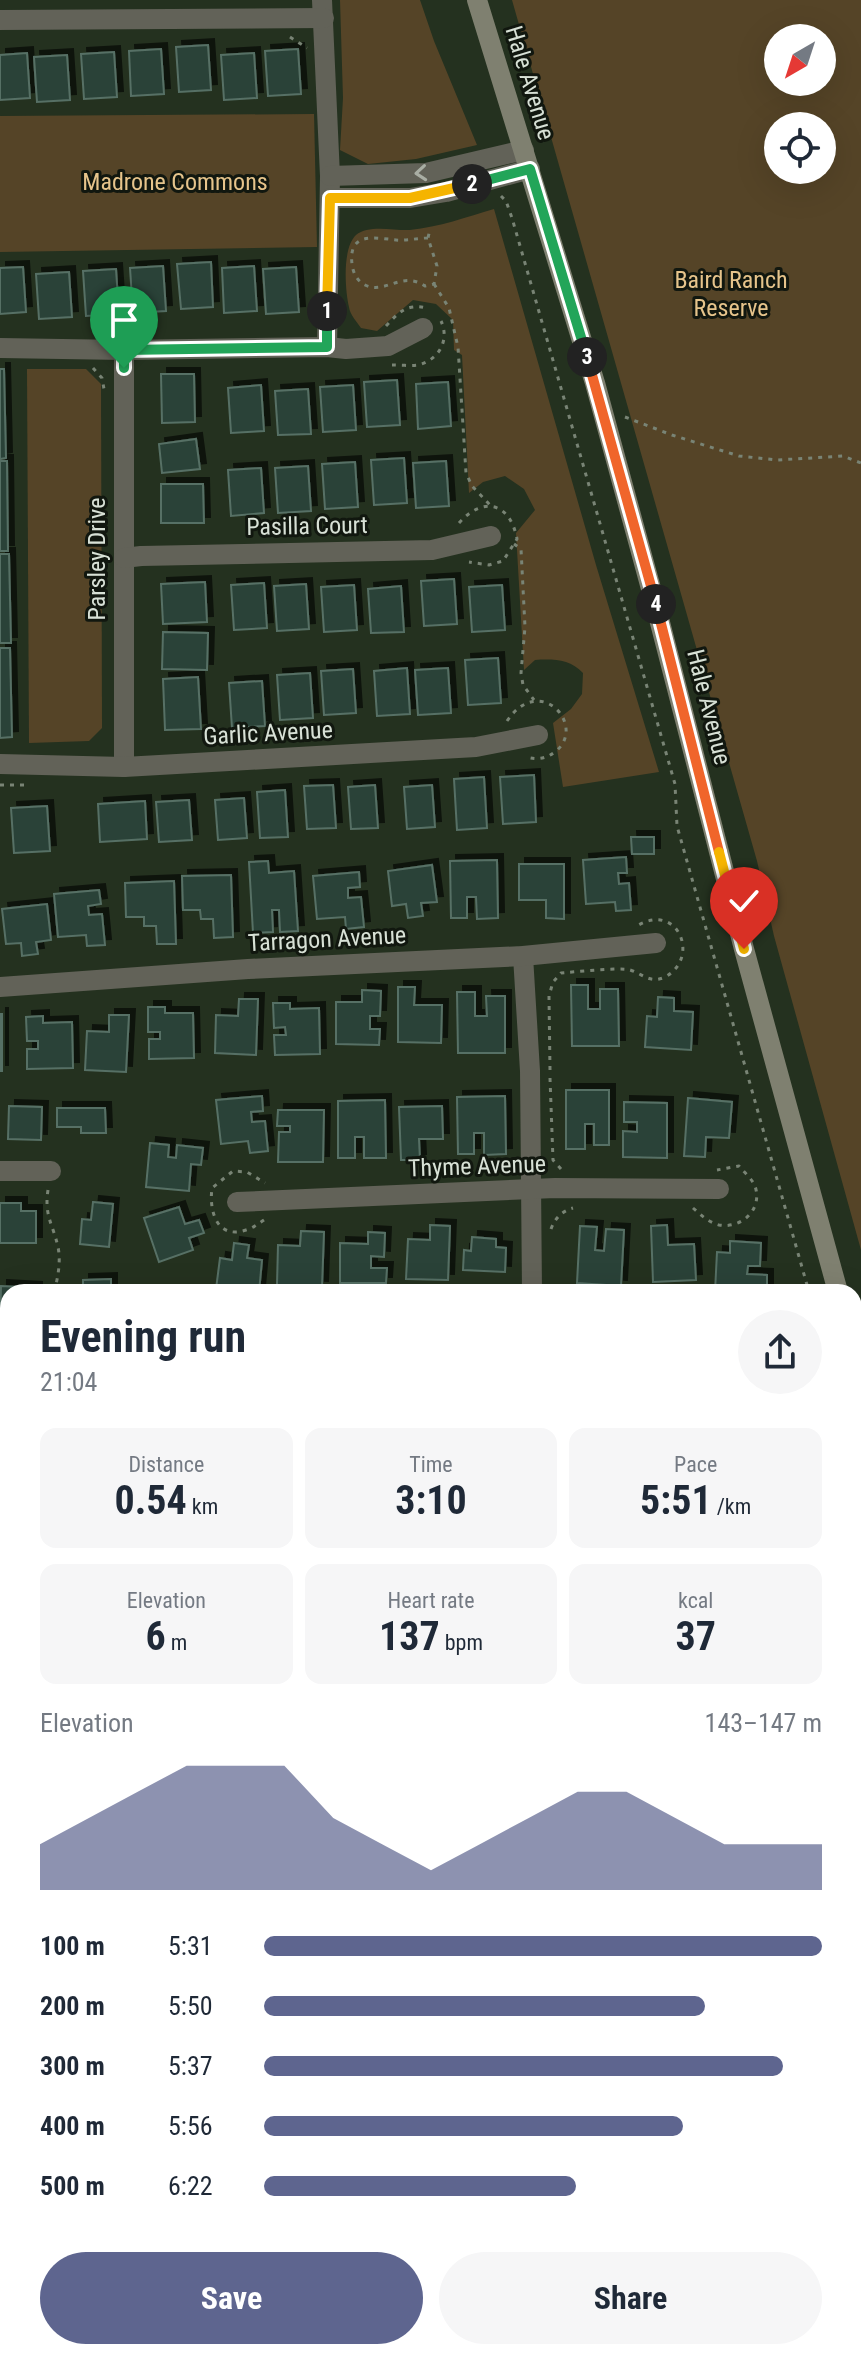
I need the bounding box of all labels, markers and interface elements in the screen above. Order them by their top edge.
street label: Hale Avenue [499,23,561,143]
north arrow [764,24,836,96]
map controls [764,24,836,184]
button: locate [764,112,836,184]
one-way arrow [414,164,427,181]
pin: 2 [452,164,492,204]
park label: Madrone Commons [82,168,268,196]
text: 2 [466,171,478,196]
park label: Baird Ranch Reserve [674,266,788,322]
pin [90,286,158,368]
pin: 1 [307,291,347,331]
icon: arrive [102,298,146,342]
text: 1 [321,298,333,323]
pin: 3 [567,337,607,377]
text: 3 [581,344,593,369]
street label: Parsley Drive [83,498,111,620]
street label: Pasilla Court [246,511,368,541]
pin: 4 [636,584,676,624]
text: 4 [650,591,662,616]
street label: Hale Avenue [681,646,737,768]
street label: Garlic Avenue [203,716,333,750]
pin [710,867,778,949]
icon: check [722,879,766,923]
street label: Tarragon Avenue [247,921,407,957]
street label: Thyme Avenue [408,1150,546,1182]
button: share [738,1310,822,1394]
text: Evening run [40,1311,246,1363]
text: 21:04 [40,1367,97,1397]
text: Distance [128,1452,204,1477]
text: Time [409,1452,453,1477]
text: Pace [674,1452,717,1477]
text: 0.54 [114,1477,187,1524]
text: 3:10 [395,1477,467,1524]
text: 5:51 [640,1477,712,1524]
text: km [187,1494,218,1519]
text: /km [712,1494,751,1519]
text: Elevation [127,1588,206,1613]
text: Heart rate [388,1588,474,1613]
text: kcal [678,1588,713,1613]
text: 6 [145,1613,166,1660]
text: 137 [379,1613,440,1660]
text: 37 [675,1613,716,1660]
text: m [166,1630,187,1655]
text: bpm [440,1630,483,1655]
text: Elevation [40,1708,134,1738]
text: 143–147 m [705,1708,822,1738]
text: 100 m [40,1931,105,1961]
text: 5:31 [168,1931,213,1961]
text: 200 m [40,1991,105,2021]
text: 5:50 [168,1991,213,2021]
text: 300 m [40,2051,105,2081]
text: 5:37 [168,2051,213,2081]
text: 400 m [40,2111,105,2141]
text: 5:56 [168,2111,213,2141]
text: 500 m [40,2171,105,2201]
text: 6:22 [168,2171,213,2201]
button: Save [40,2252,423,2344]
button: Share [439,2252,822,2344]

